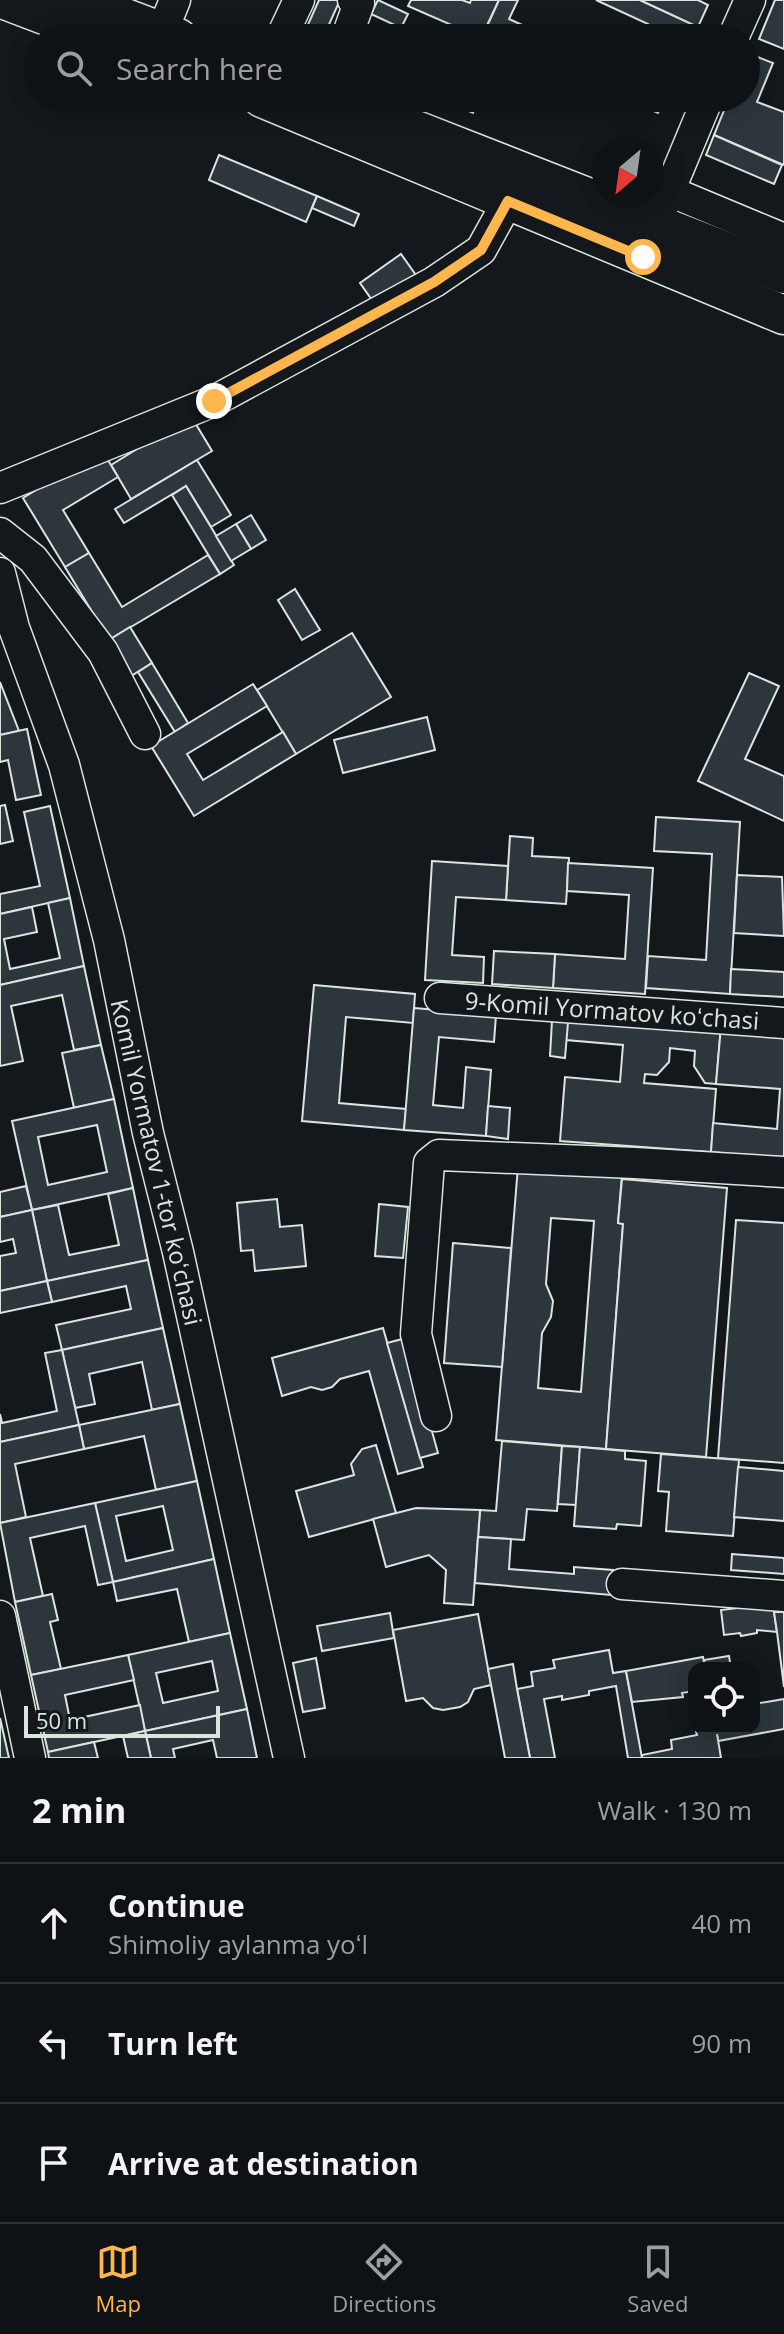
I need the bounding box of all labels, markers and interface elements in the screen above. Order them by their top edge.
search box [24,24,760,112]
icon: search [52,46,96,90]
text: Search here [116,48,283,89]
north arrow [592,136,664,208]
route start [625,239,661,275]
route end [196,383,232,419]
street label: 9-Komil Yormatov koʻchasi [464,983,760,1037]
street label: Komil Yormatov 1-tor koʻchasi [103,996,211,1328]
map controls [688,1662,760,1734]
button: locate [688,1662,760,1734]
scale bar [24,1702,220,1738]
text: 50 m [36,1705,87,1735]
text: 2 min [32,1787,126,1833]
text: Walk · 130 m [598,1792,752,1828]
text: Continue [108,1885,245,1926]
icon: ahead [32,1901,76,1945]
text: 40 m [691,1905,752,1941]
text: Shimoliy aylanma yoʻl [108,1926,368,1962]
icon: left [32,2021,76,2065]
text: Turn left [108,2023,238,2064]
text: 90 m [691,2025,752,2061]
icon: arrive [32,2141,76,2185]
text: Arrive at destination [108,2143,419,2184]
tab: Map [96,2240,141,2318]
tab: Directions [332,2240,436,2318]
tab: Saved [627,2240,688,2318]

